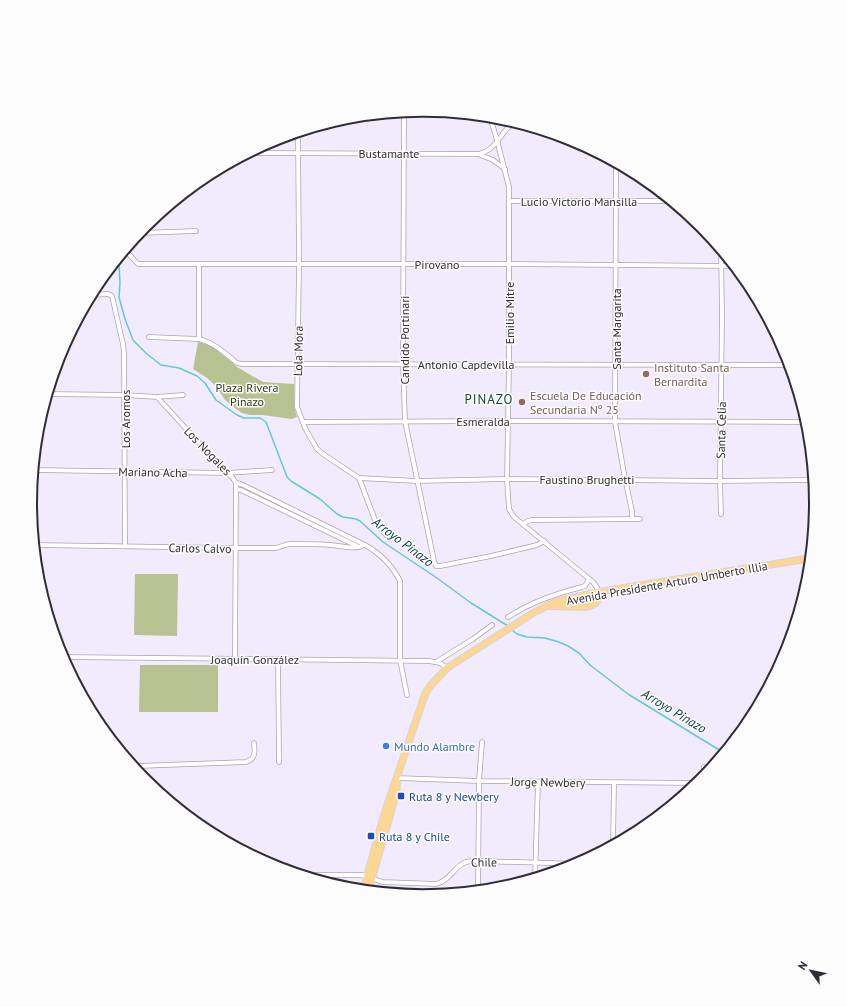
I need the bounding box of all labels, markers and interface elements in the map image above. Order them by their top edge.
street label: Bustamante [359,146,419,161]
street label: Lucio Victorio Mansilla [521,194,637,209]
street label: Pirovano [414,257,460,272]
street label: Emilio Mitre [502,282,517,344]
street label: Santa Margarita [609,288,624,370]
street label: Candido Portinari [397,295,412,385]
street label: Lola Mora [290,326,306,376]
street label: Antonio Capdevilla [418,357,514,372]
place label: Instituto Santa Bernardita [654,360,729,389]
marker: Instituto Santa Bernardita [641,369,651,379]
park label: Plaza Rivera Pinazo [216,380,278,409]
place label: Escuela De Educación Secundaria Nº 25 [530,388,642,417]
street label: Los Aromos [118,390,133,448]
district label: PINAZO [465,391,513,408]
marker: Escuela De Educación Secundaria Nº 25 [517,397,527,407]
street label: Santa Celia [713,401,729,459]
street label: Esmeralda [456,414,510,429]
street label: Los Nogales [181,424,235,478]
street label: Mariano Acha [118,464,188,480]
street label: Faustino Brughetti [539,472,635,487]
water label: Arroyo Pinazo [368,513,438,571]
street label: Carlos Calvo [168,540,232,556]
street label: Avenida Presidente Arturo Umberto Illia [565,558,769,608]
street label: Joaquín González [210,652,299,667]
water label: Arroyo Pinazo [638,684,710,737]
place label: Mundo Alambre [394,739,475,754]
marker: Mundo Alambre [381,741,391,751]
street label: Jorge Newbery [509,774,586,790]
place label: Ruta 8 y Newbery [409,789,499,804]
marker: Ruta 8 y Newbery [396,791,406,801]
place label: Ruta 8 y Chile [379,829,450,844]
marker: Ruta 8 y Chile [366,831,376,841]
street label: Chile [471,854,497,870]
north arrow [791,951,831,991]
text: N [795,959,810,972]

